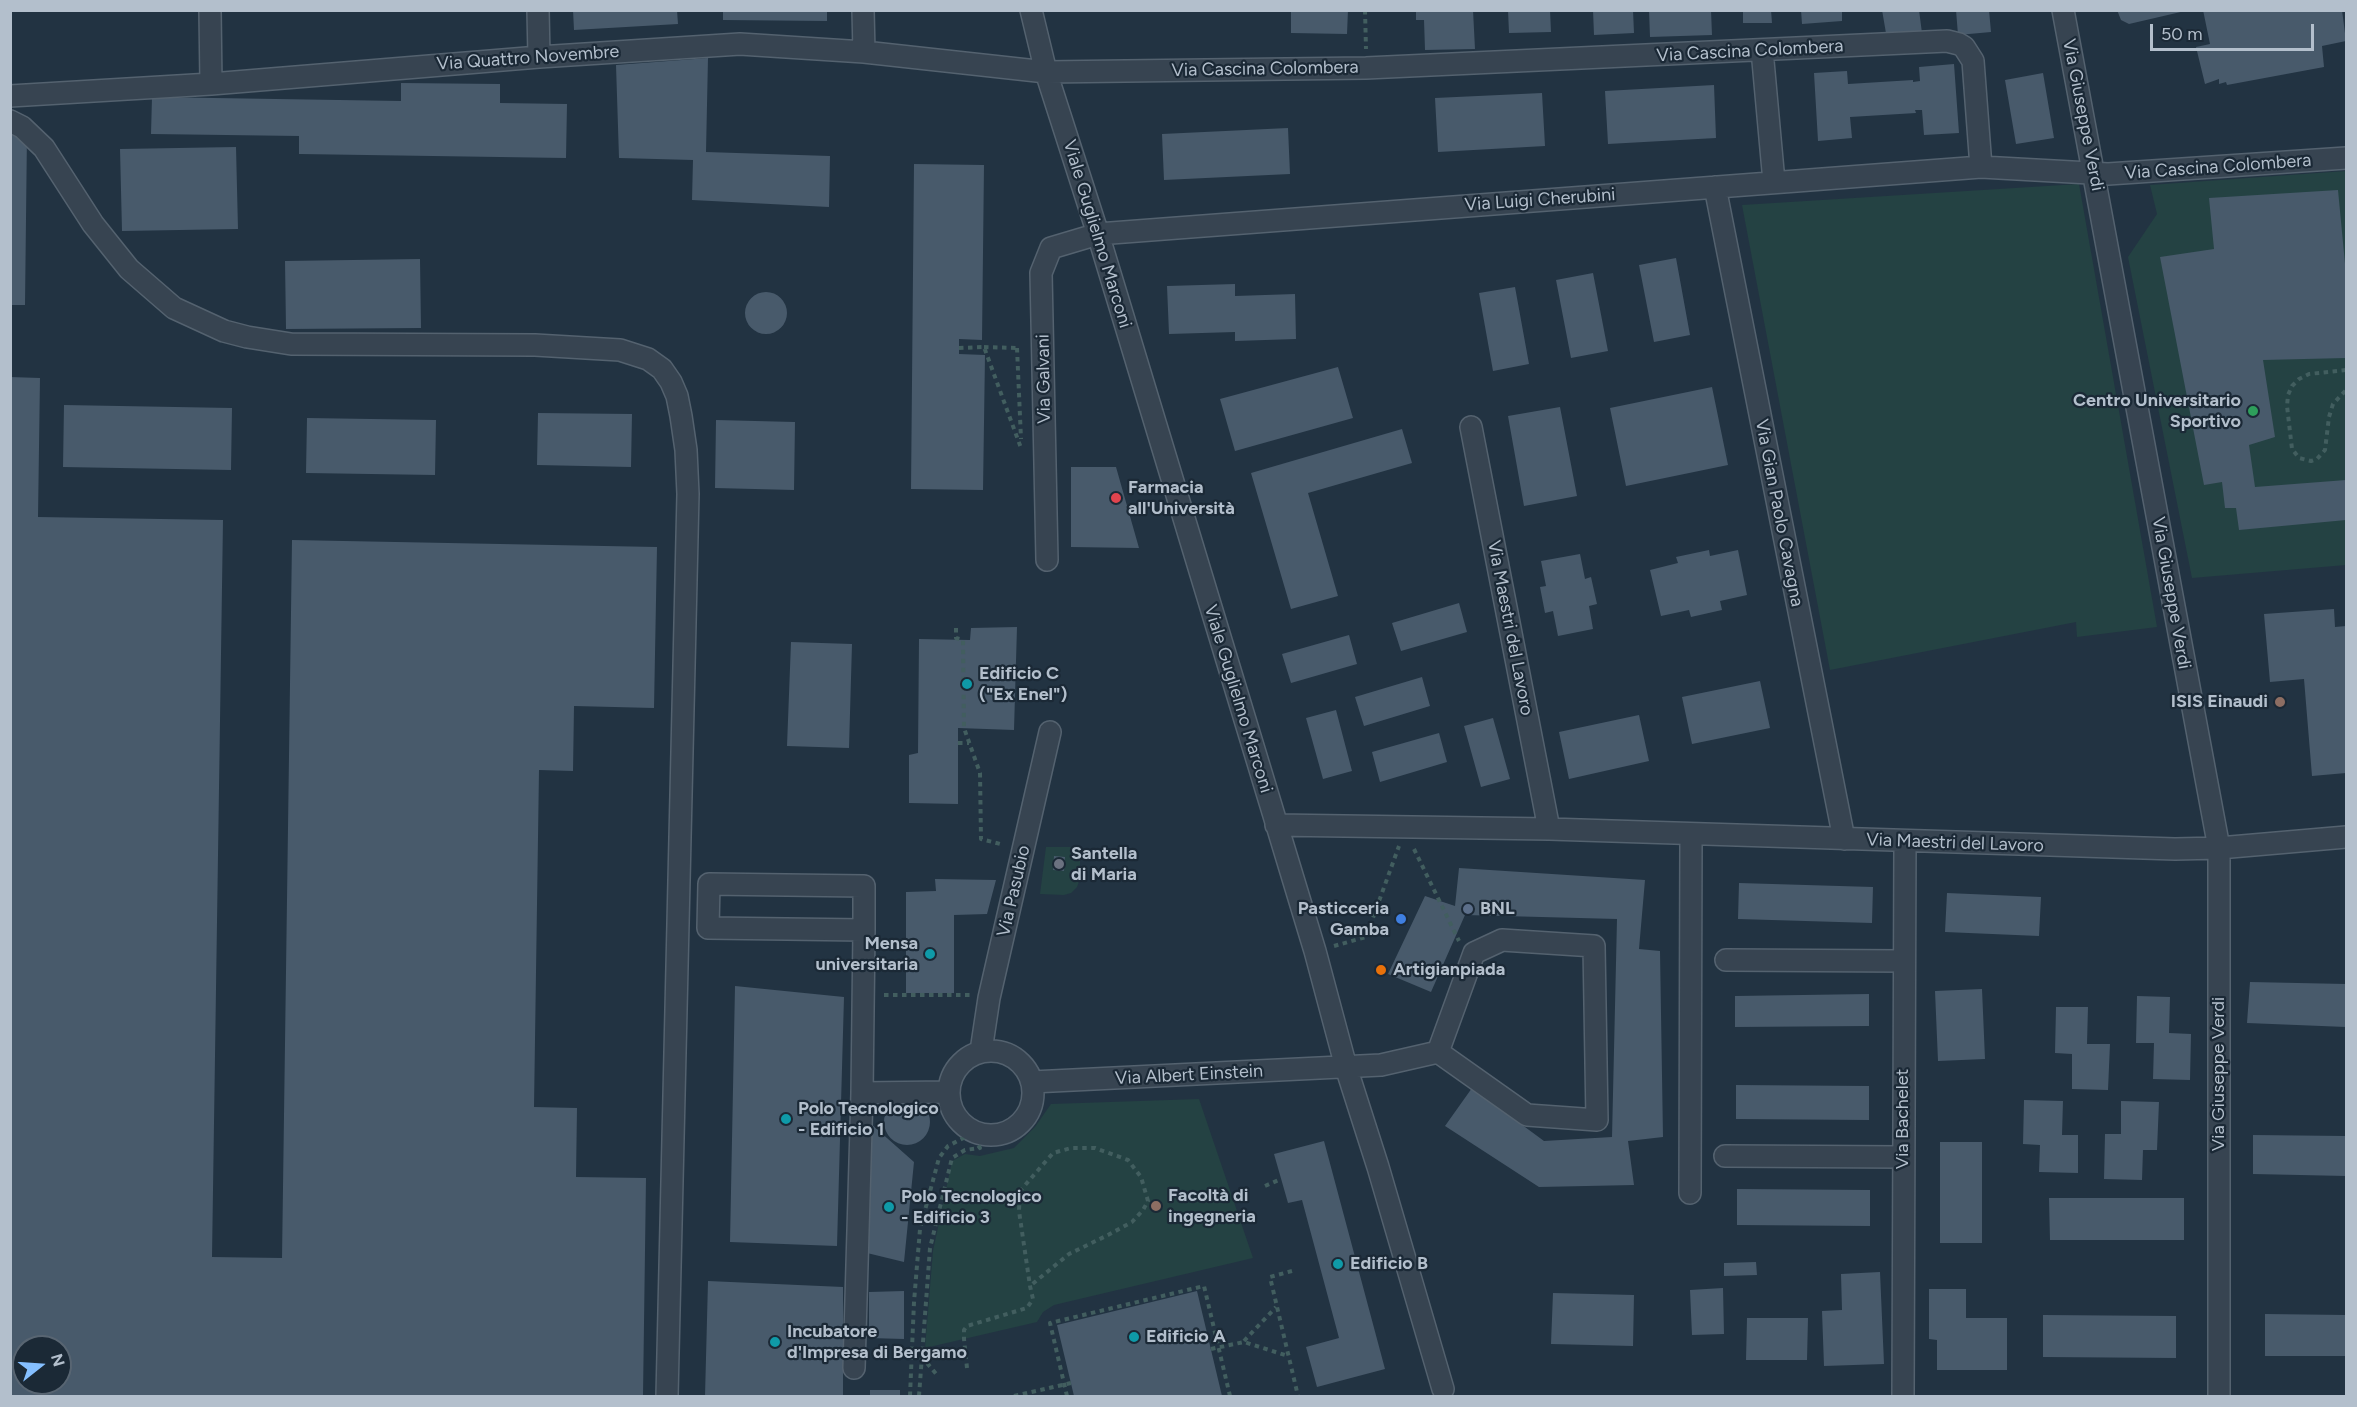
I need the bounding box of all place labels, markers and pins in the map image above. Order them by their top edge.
place label: Centro Universitario Sportivo [2073,390,2241,432]
marker: Centro Universitario Sportivo [2246,404,2260,418]
place label: Farmacia all'Università [1128,477,1235,520]
marker: Farmacia all'Università [1109,491,1123,505]
place label: Edificio C ("Ex Enel") [979,663,1067,706]
marker: Edificio C ("Ex Enel") [960,677,974,691]
place label: ISIS Einaudi [2171,691,2268,713]
marker: ISIS Einaudi [2273,695,2287,709]
place label: Santella di Maria [1071,843,1137,886]
marker: Santella di Maria [1052,857,1066,871]
place label: Pasticceria Gamba [1298,898,1389,940]
place label: BNL [1480,898,1515,920]
marker: BNL [1461,902,1475,916]
marker: Pasticceria Gamba [1394,912,1408,926]
place label: Mensa universitaria [815,933,918,976]
marker: Mensa universitaria [923,947,937,961]
place label: Artigianpiada [1393,959,1505,981]
marker: Artigianpiada [1374,963,1388,977]
place label: Polo Tecnologico - Edificio 1 [798,1098,939,1140]
marker: Polo Tecnologico - Edificio 1 [779,1112,793,1126]
place label: Facoltà di ingegneria [1168,1185,1256,1228]
place label: Polo Tecnologico - Edificio 3 [901,1186,1042,1228]
marker: Facoltà di ingegneria [1149,1199,1163,1213]
marker: Polo Tecnologico - Edificio 3 [882,1200,896,1214]
place label: Edificio B [1350,1253,1428,1275]
marker: Edificio B [1331,1257,1345,1271]
place label: Incubatore d'Impresa di Bergamo [787,1321,967,1364]
place label: Edificio A [1146,1326,1226,1348]
marker: Edificio A [1127,1330,1141,1344]
marker: Incubatore d'Impresa di Bergamo [768,1335,782,1349]

